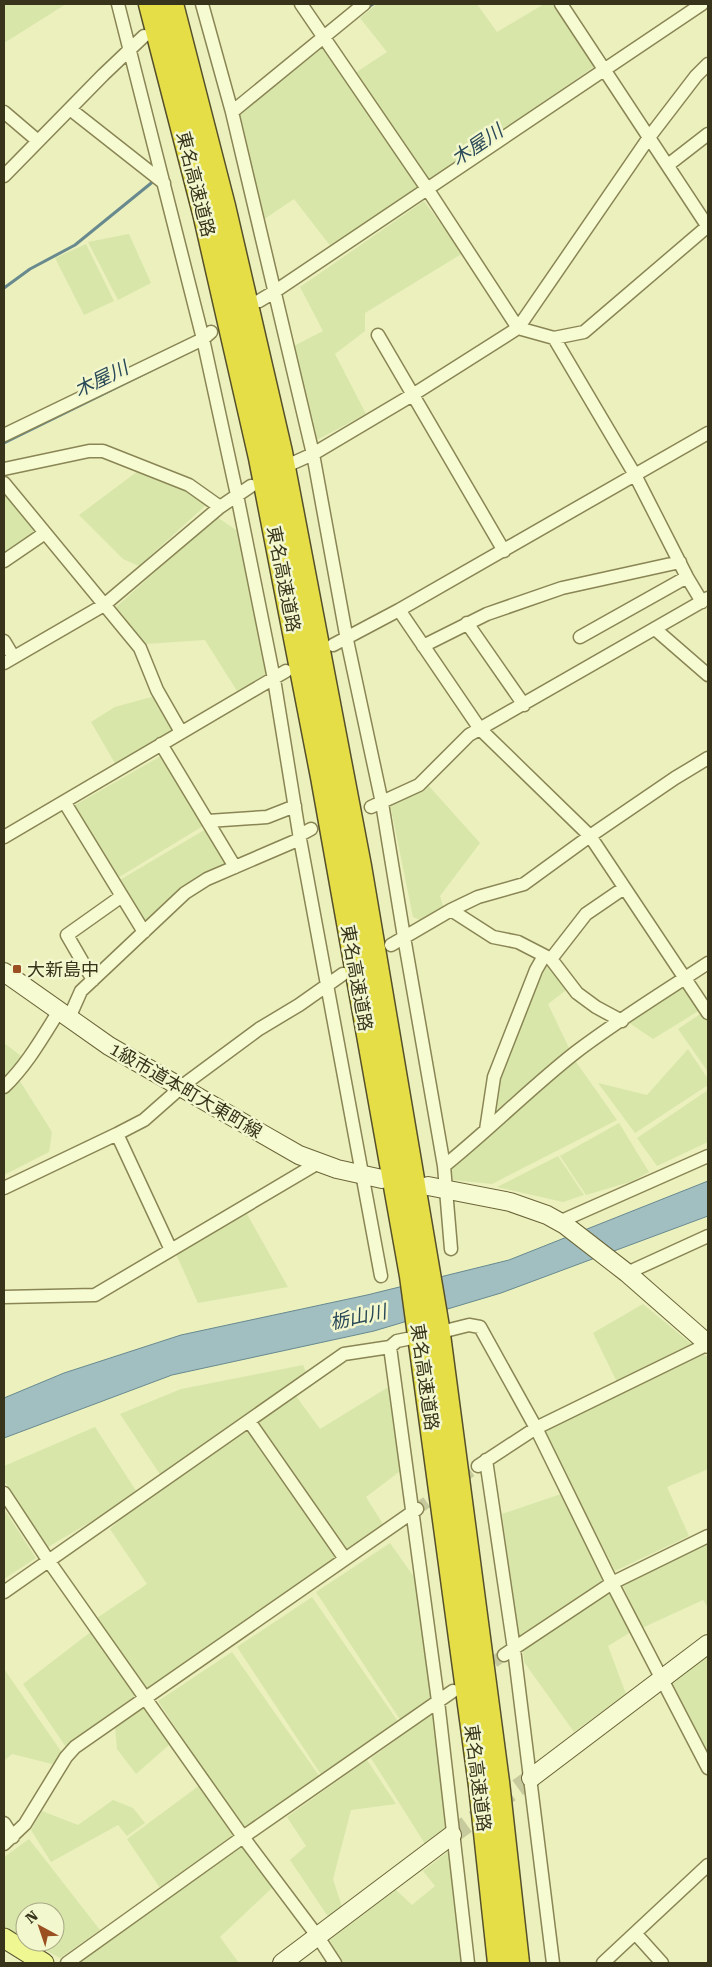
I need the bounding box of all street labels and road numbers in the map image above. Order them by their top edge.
street label: 東名高速道路 [173,129,219,239]
street label: 東名高速道路 [263,524,305,634]
street label: 東名高速道路 [337,923,377,1033]
street label: 1級市道本町大東町線 [106,1038,266,1142]
street label: 東名高速道路 [407,1322,443,1432]
street label: 東名高速道路 [461,1723,495,1833]

